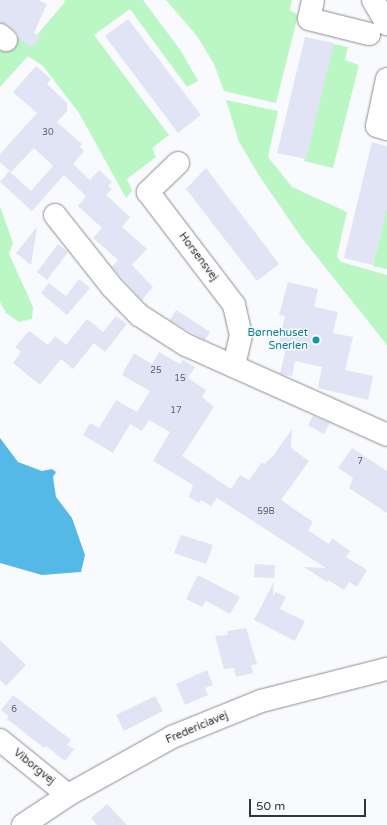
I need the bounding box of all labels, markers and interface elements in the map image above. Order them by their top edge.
house number: 30 [42,128,54,138]
street label: Horsensvej [175,230,221,284]
place label: Børnehuset Snerlen [248,327,308,353]
marker: Børnehuset Snerlen [311,335,321,345]
house number: 25 [150,366,162,376]
house number: 15 [174,374,186,384]
house number: 17 [170,406,182,416]
house number: 7 [357,457,363,467]
house number: 59B [257,507,275,517]
house number: 6 [11,705,17,715]
street label: Fredericiavej [164,709,230,747]
street label: Viborgvej [11,746,57,788]
scale bar [251,791,368,817]
text: 50 m [256,799,285,813]

